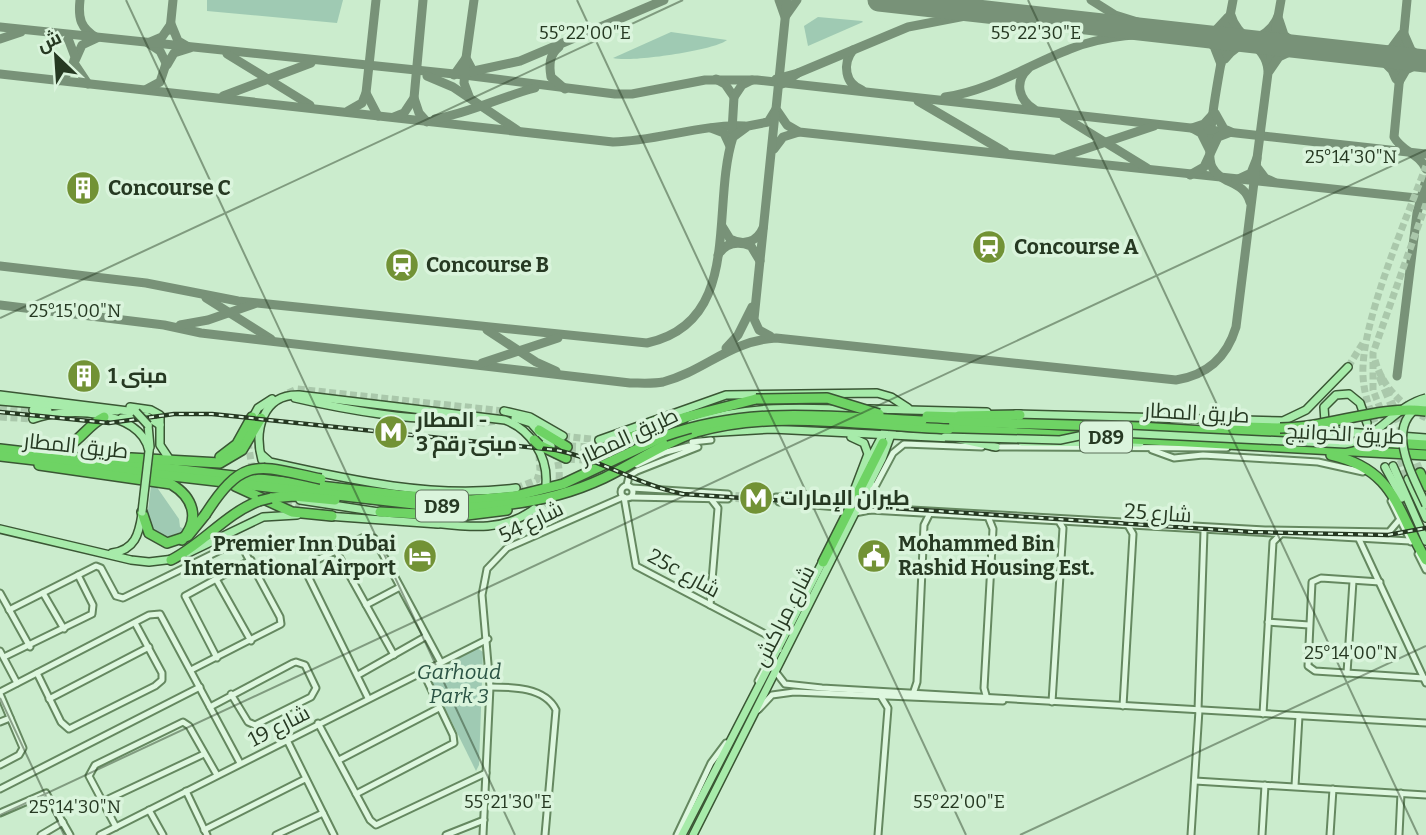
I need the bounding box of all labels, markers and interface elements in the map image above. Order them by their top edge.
north arrow [21,21,91,91]
text: 55°22'00"E [539,22,631,44]
text: 55°22'30"E [991,22,1081,44]
text: ش [33,25,65,57]
text: 25°14'30"N [1305,146,1397,168]
building icon: Concourse C [64,169,102,207]
place label: Concourse C [108,175,231,201]
station icon: Concourse A [970,228,1008,266]
place label: Concourse A [1014,234,1139,260]
station icon: Concourse B [383,246,421,284]
place label: Concourse B [426,252,549,278]
text: 25°15'00"N [29,300,121,322]
building icon: مبنى 1 [65,357,103,395]
place label: مبنى 1 [108,363,168,389]
street label: طريق المطار [1143,397,1250,429]
street label: طريق المطار [575,402,682,470]
place label: المطار - مبنى رقم 3 [415,407,517,458]
metro station icon: المطار - مبنى رقم 3 [372,413,410,451]
street label: طريق الخوانيج [1285,418,1405,451]
road number: D89 [1080,422,1132,452]
street label: طريق المطار [21,427,130,464]
metro station icon: طيران الإمارات [737,479,775,517]
place label: طيران الإمارات [780,485,910,512]
road number: D89 [416,491,468,522]
street label: شارع 54 [495,495,568,550]
street label: شارع 25 [1123,498,1193,529]
place label: Premier Inn Dubai International Airport [183,531,397,581]
place label: Mohammed Bin Rashid Housing Est. [898,531,1095,581]
hotel icon: Premier Inn Dubai International Airport [401,537,439,575]
public building icon: Mohammed Bin Rashid Housing Est. [855,537,893,575]
street label: 25c شارع [643,543,725,604]
street label: شارع مراكش [748,561,821,671]
text: 25°14'00"N [1304,642,1398,664]
park label: Garhoud Park 3 [417,659,501,709]
street label: شارع 19 [244,699,315,753]
text: 55°21'30"E [464,791,552,813]
text: 55°22'00"E [913,791,1005,813]
text: 25°14'30"N [29,796,121,818]

